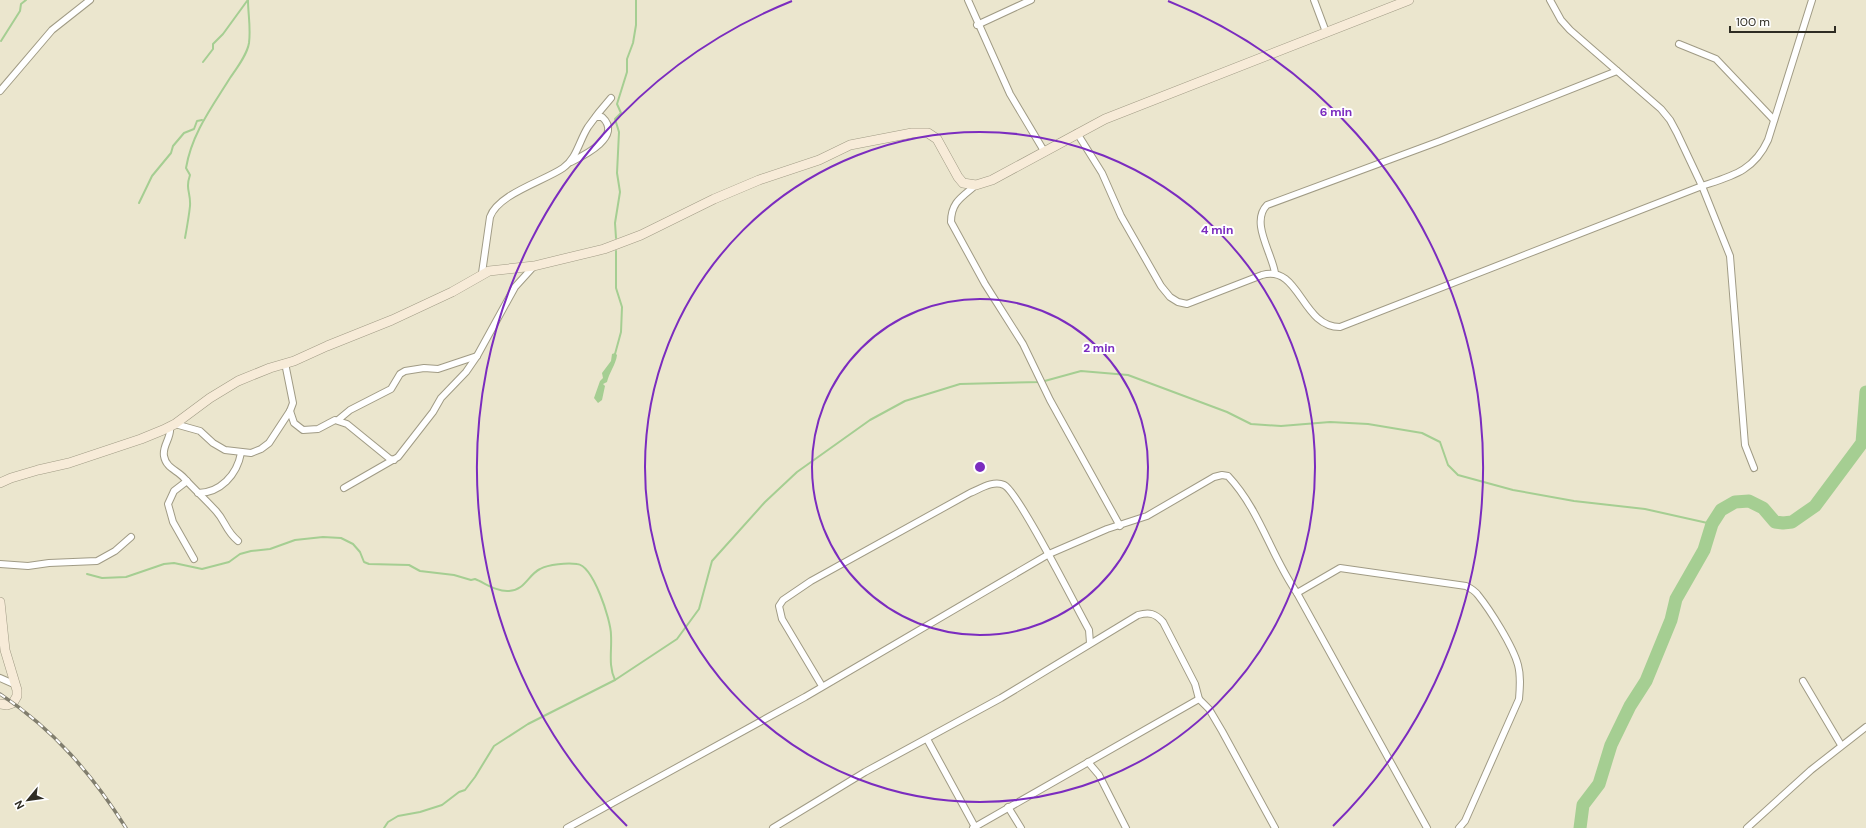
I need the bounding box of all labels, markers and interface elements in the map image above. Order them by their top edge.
scale bar [1730,8,1835,34]
text: 100 m [1736,14,1770,30]
text: 6 min [1320,104,1352,120]
text: 4 min [1201,222,1233,238]
text: 2 min [1083,340,1115,356]
centre of rings [973,460,987,474]
north arrow [8,780,48,820]
text: N [11,798,27,812]

